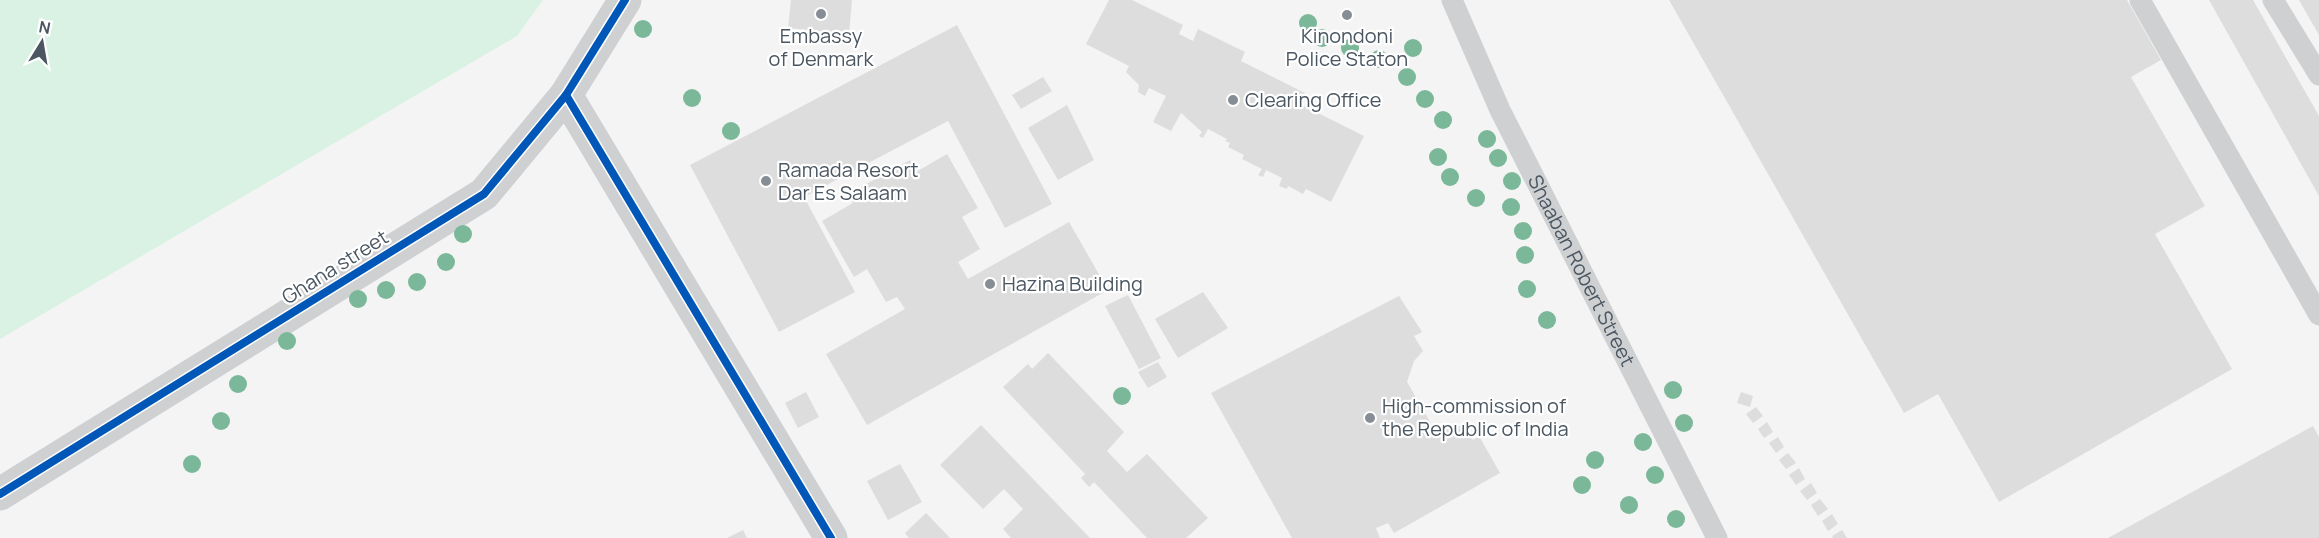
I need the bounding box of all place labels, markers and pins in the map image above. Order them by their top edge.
marker: Embassy of Denmark [814,7,828,21]
marker: Kinondoni Police Staton [1340,8,1354,22]
place label: Embassy of Denmark [769,22,874,72]
place label: Kinondoni Police Staton [1286,22,1408,72]
place label: Clearing Office [1245,86,1381,113]
marker: Clearing Office [1226,93,1240,107]
place label: Ramada Resort Dar Es Salaam [778,156,919,206]
marker: Ramada Resort Dar Es Salaam [759,174,773,188]
place label: Hazina Building [1002,270,1143,297]
marker: Hazina Building [983,277,997,291]
place label: High-commission of the Republic of India [1382,392,1569,442]
marker: High-commission of the Republic of India [1363,411,1377,425]

